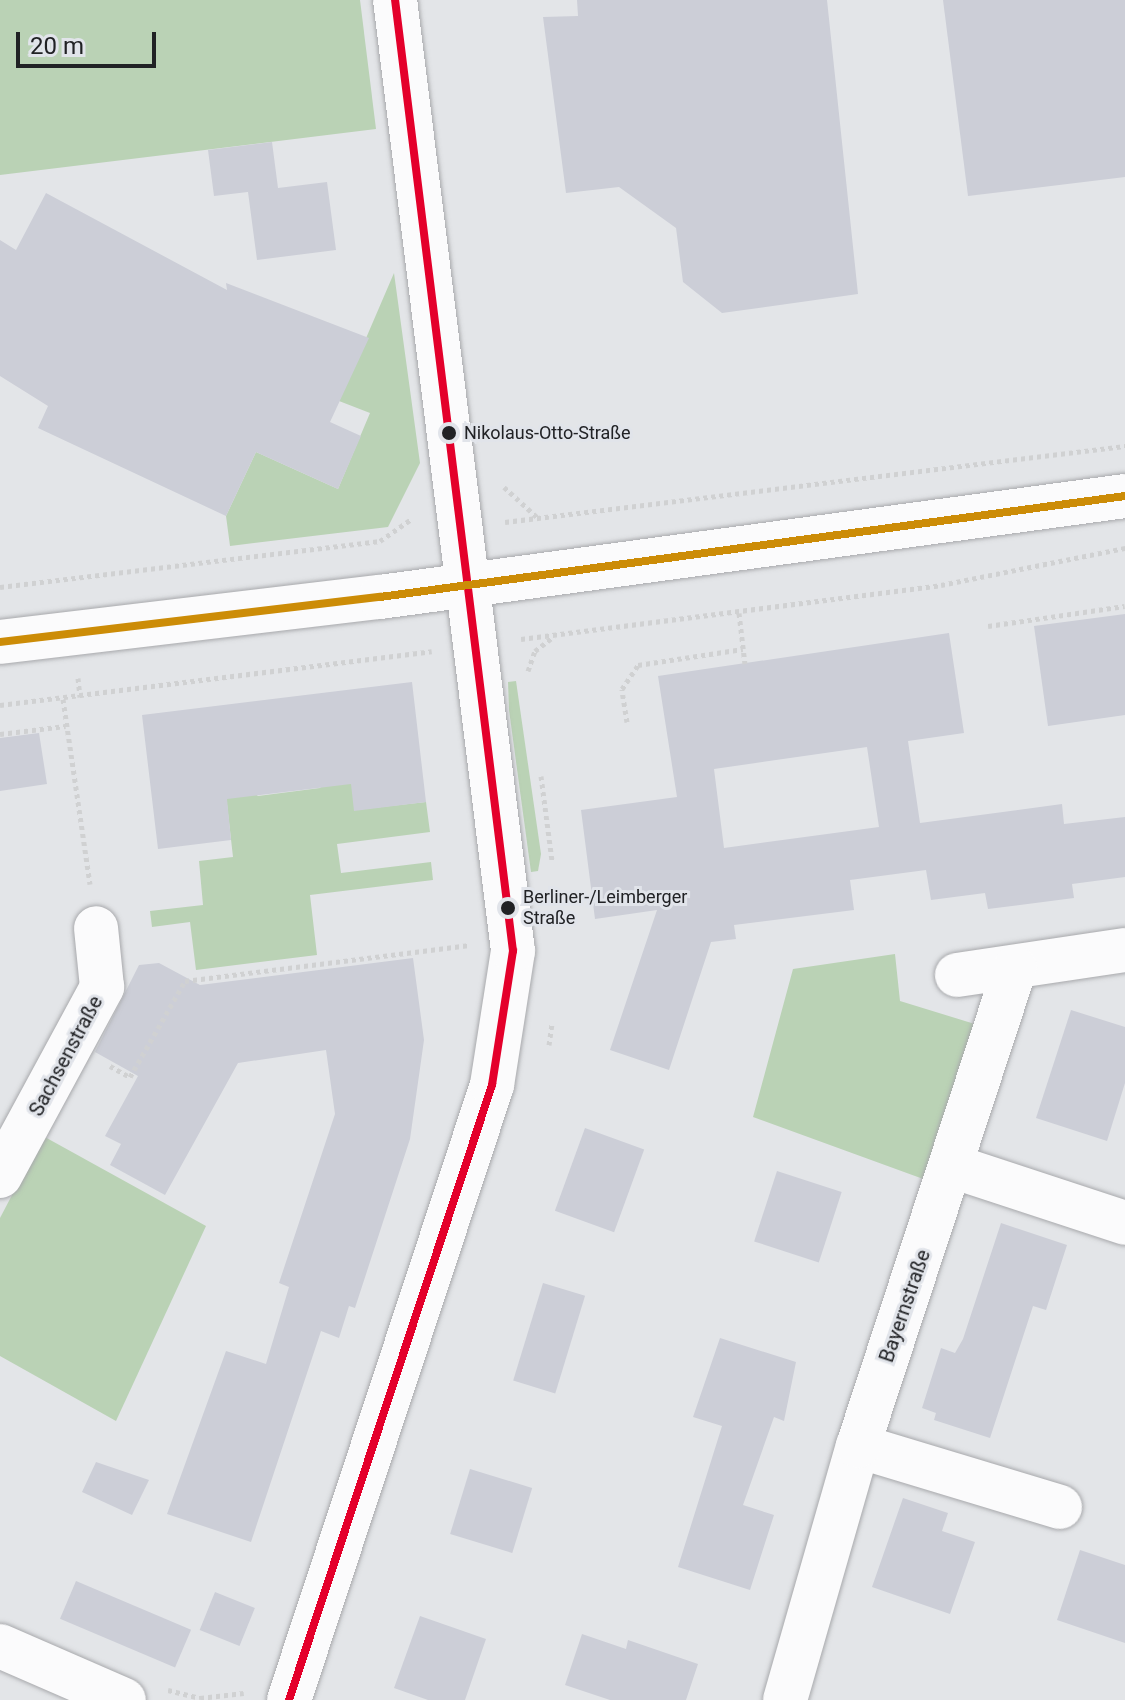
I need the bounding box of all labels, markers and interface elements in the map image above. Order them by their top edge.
scale bar [20,16,160,66]
text: 20 m [30,32,84,60]
place label: Nikolaus-Otto-Straße [464,422,631,444]
marker: Nikolaus-Otto-Straße [441,425,457,441]
place label: Berliner-/Leimberger Straße [523,887,687,930]
marker: Berliner-/Leimberger Straße [500,900,516,916]
street label: Sachsenstraße [24,992,108,1120]
street label: Bayernstraße [875,1247,935,1365]

